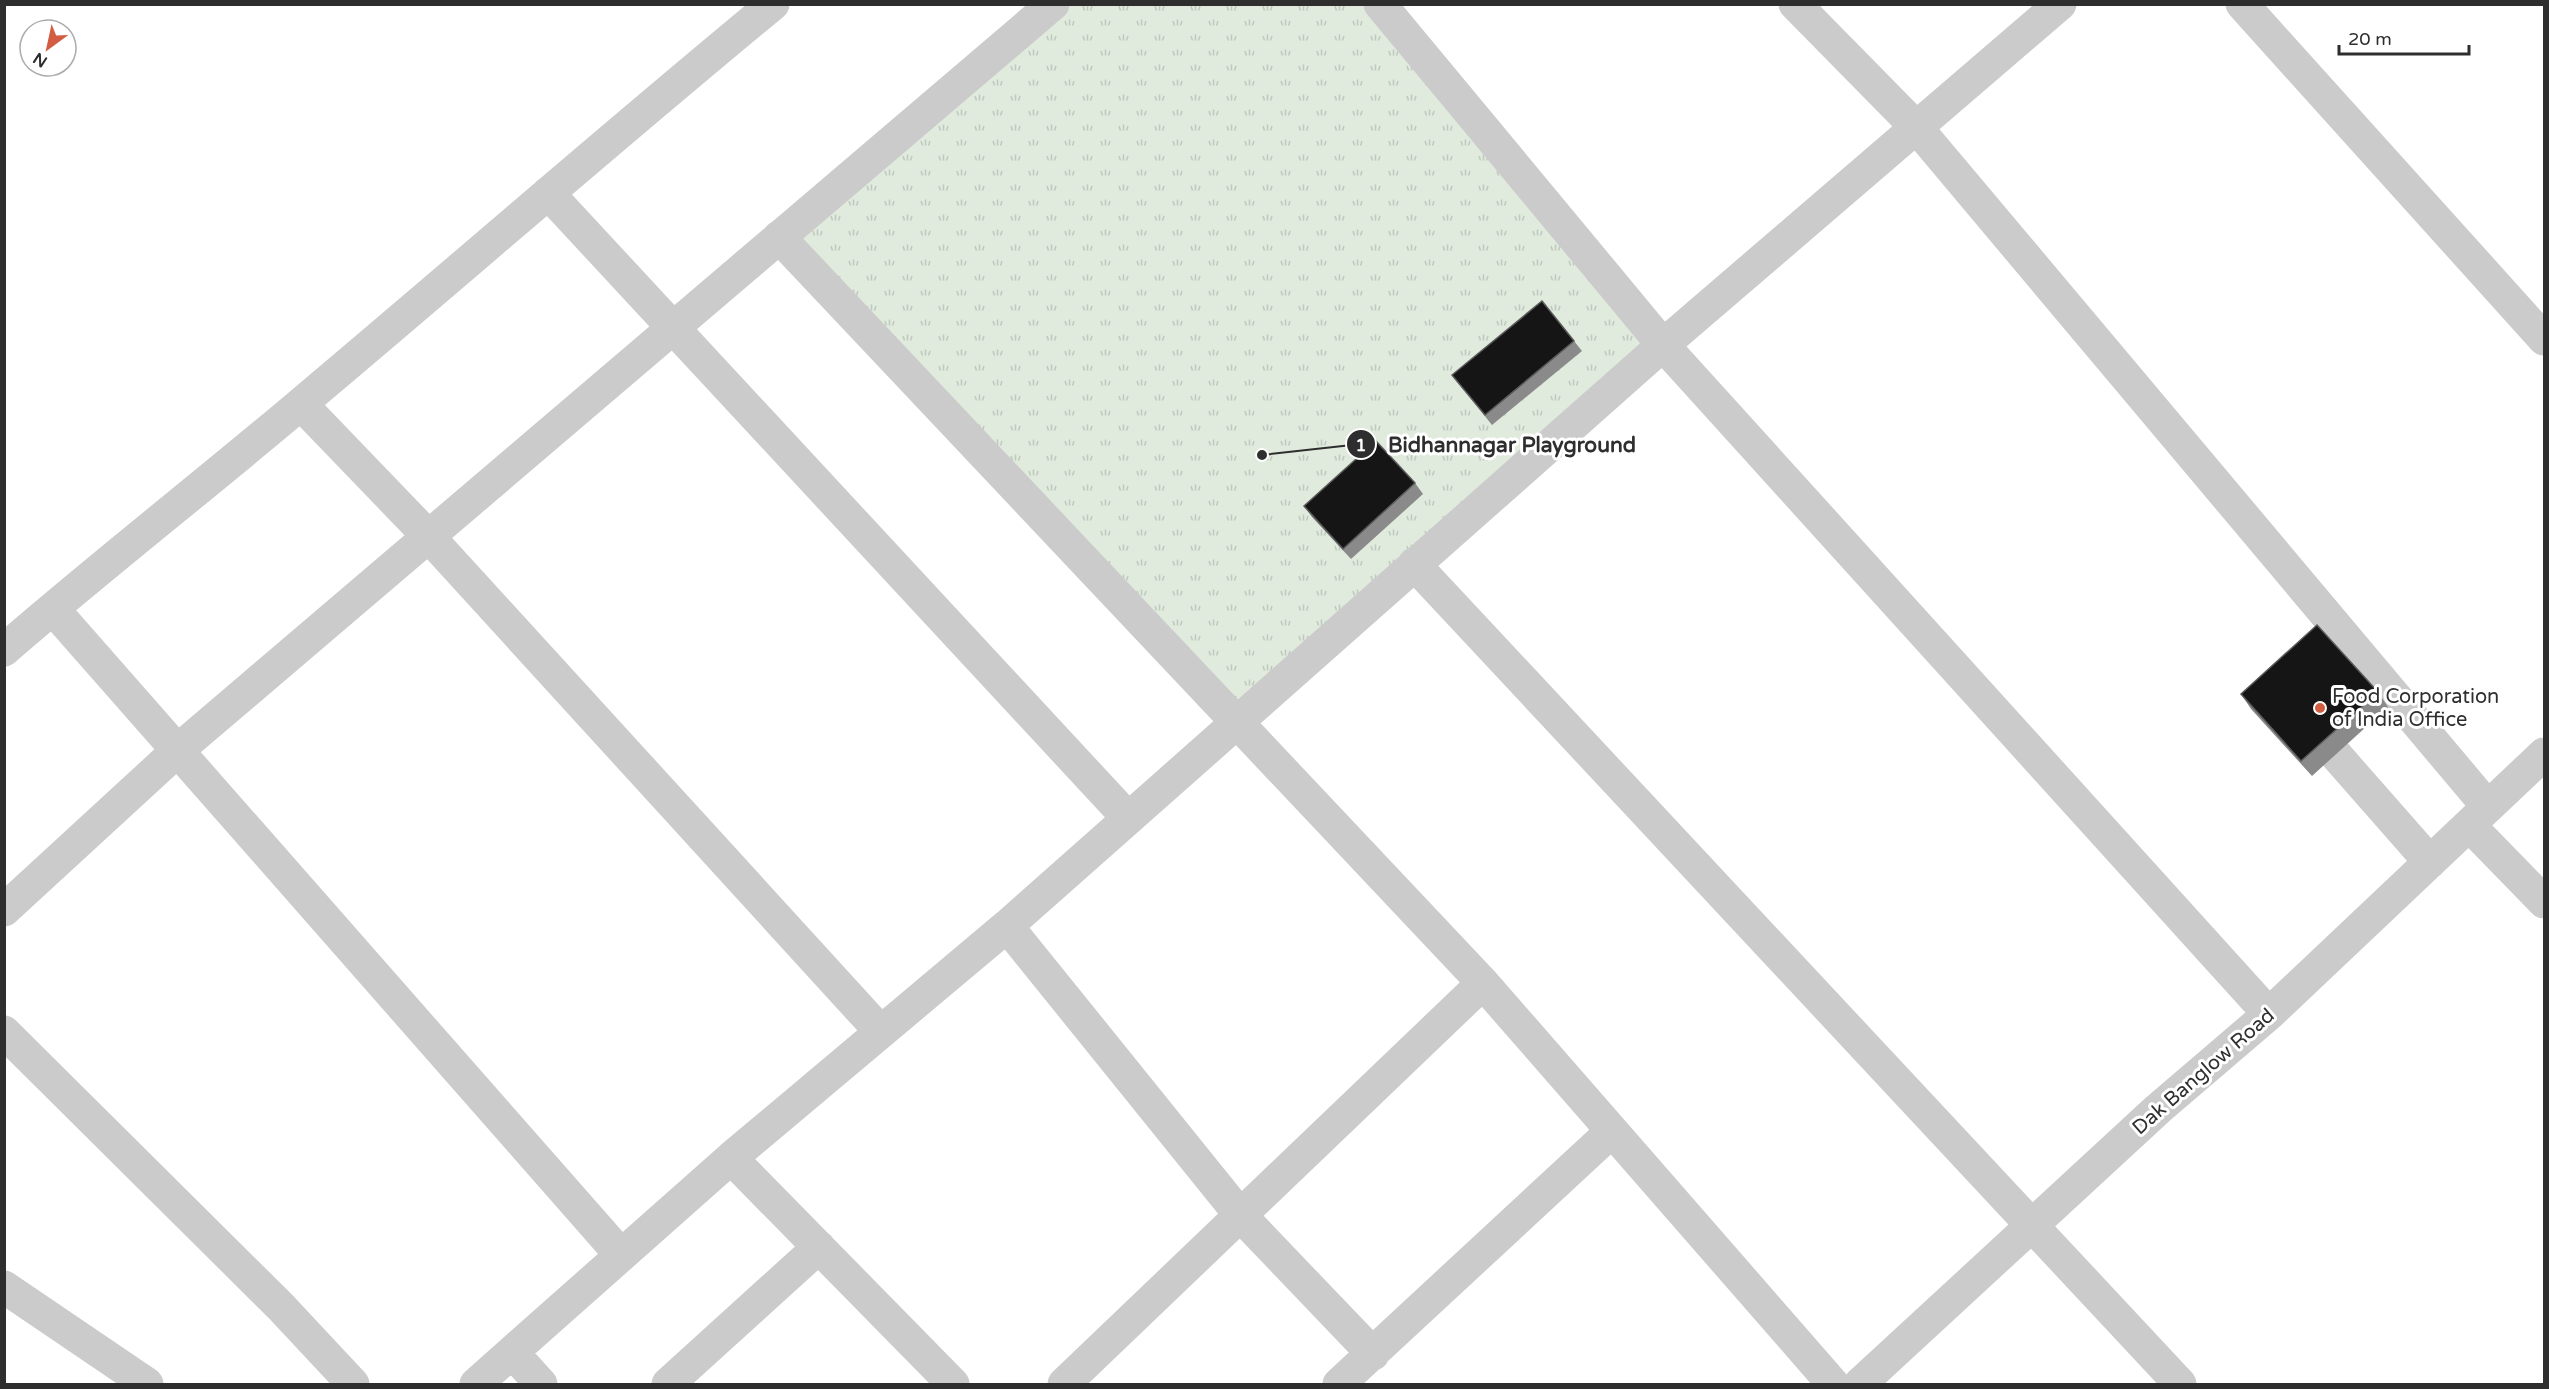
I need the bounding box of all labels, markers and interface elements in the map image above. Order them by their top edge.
north arrow [18,18,78,78]
scale bar [2339,18,2470,56]
text: 20 m [2348,28,2392,50]
text: N [30,48,51,72]
callout: Bidhannagar Playground [1346,425,1648,464]
text: Bidhannagar Playground [1388,433,1636,458]
text: 1 [1355,434,1367,456]
place label: Food Corporation of India Office [2332,685,2499,732]
marker: Food Corporation of India Office [2313,701,2327,715]
street label: Dak Banglow Road [2128,1004,2280,1140]

